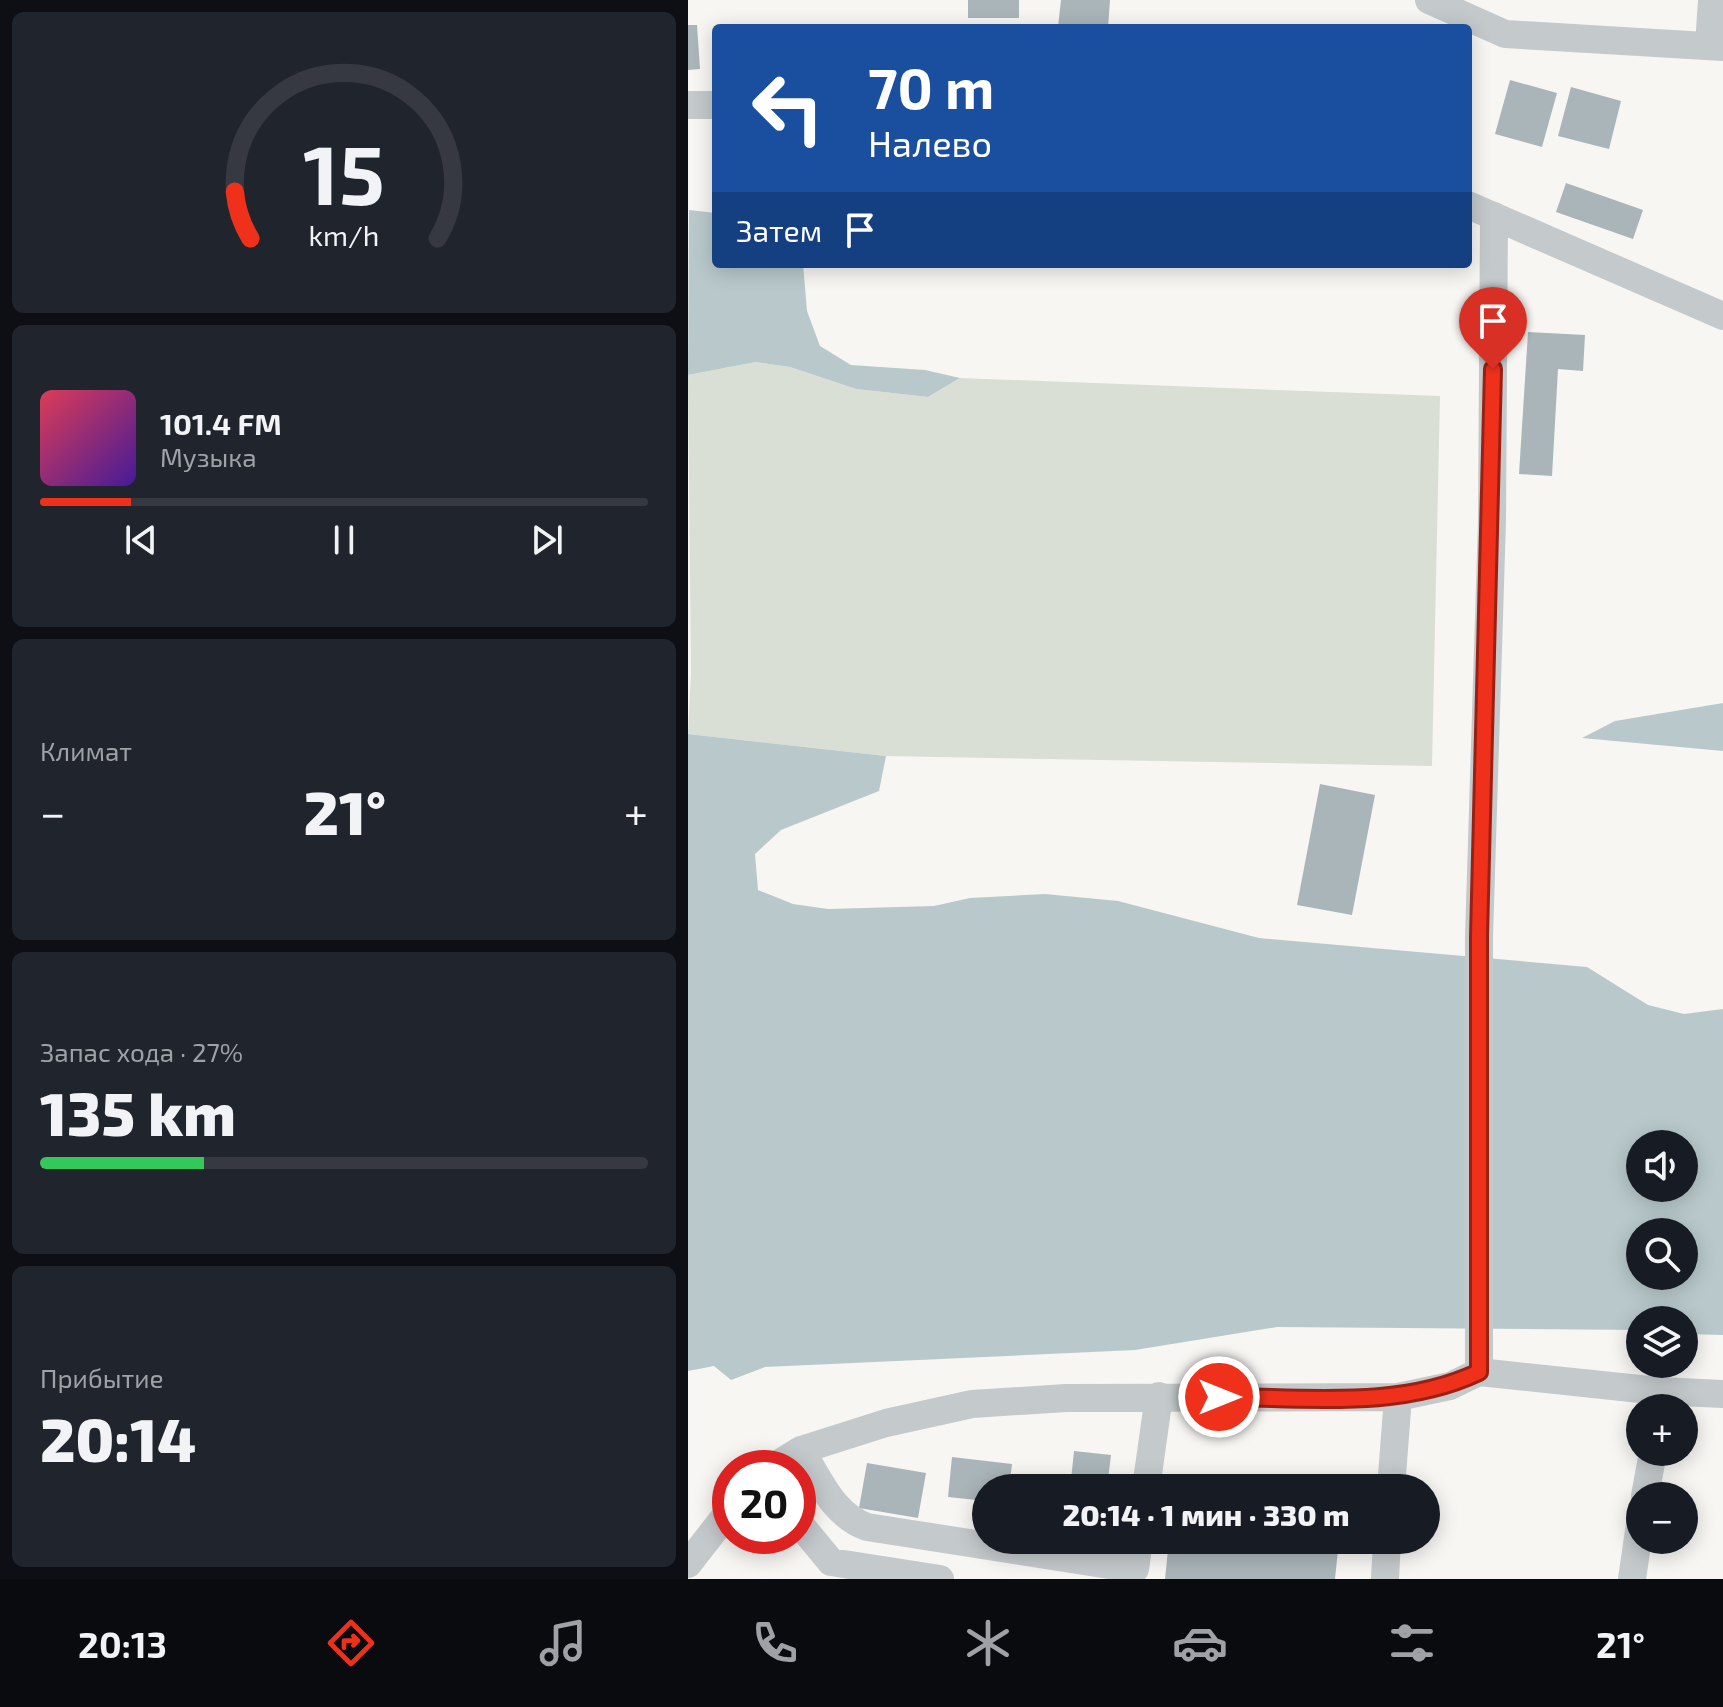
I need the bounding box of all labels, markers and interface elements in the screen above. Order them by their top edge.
text: 70 m [868,53,994,120]
icon: left [736,56,840,160]
text: 15 [303,121,385,221]
text: Налево [868,121,992,164]
icon: arrive [838,208,882,252]
text: Затем [736,212,822,248]
text: km/h [309,217,379,252]
pin [1459,287,1527,369]
icon: arrive [1471,299,1515,343]
text: 101.4 FM [160,405,282,441]
text: Музыка [160,441,257,472]
icon: previous [119,518,163,562]
icon: pause [322,518,366,562]
icon: next [525,518,569,562]
text: Климат [40,735,132,766]
text: 21° [303,775,386,847]
text: − [40,785,66,838]
text: + [624,785,648,838]
text: Запас хода · 27% [40,1036,243,1067]
text: 135 km [40,1076,236,1148]
map controls [1626,1130,1698,1554]
button: sound [1626,1130,1698,1202]
button: search [1626,1218,1698,1290]
button: layers [1626,1306,1698,1378]
position arrow [1177,1355,1261,1439]
text: Прибытие [40,1362,164,1393]
button: + [1626,1394,1698,1466]
text: 20:14 [40,1402,196,1474]
speed limit sign: 20 [712,1450,816,1554]
button: − [1626,1482,1698,1554]
text: 20:14 · 1 мин · 330 m [1062,1496,1350,1532]
icon: directions [323,1615,379,1671]
icon: music [535,1615,591,1671]
icon: phone [747,1615,803,1671]
icon: climate [960,1615,1016,1671]
icon: car [1172,1615,1228,1671]
icon: filters [1384,1615,1440,1671]
text: 20:13 [78,1622,167,1665]
text: 21° [1596,1622,1645,1665]

